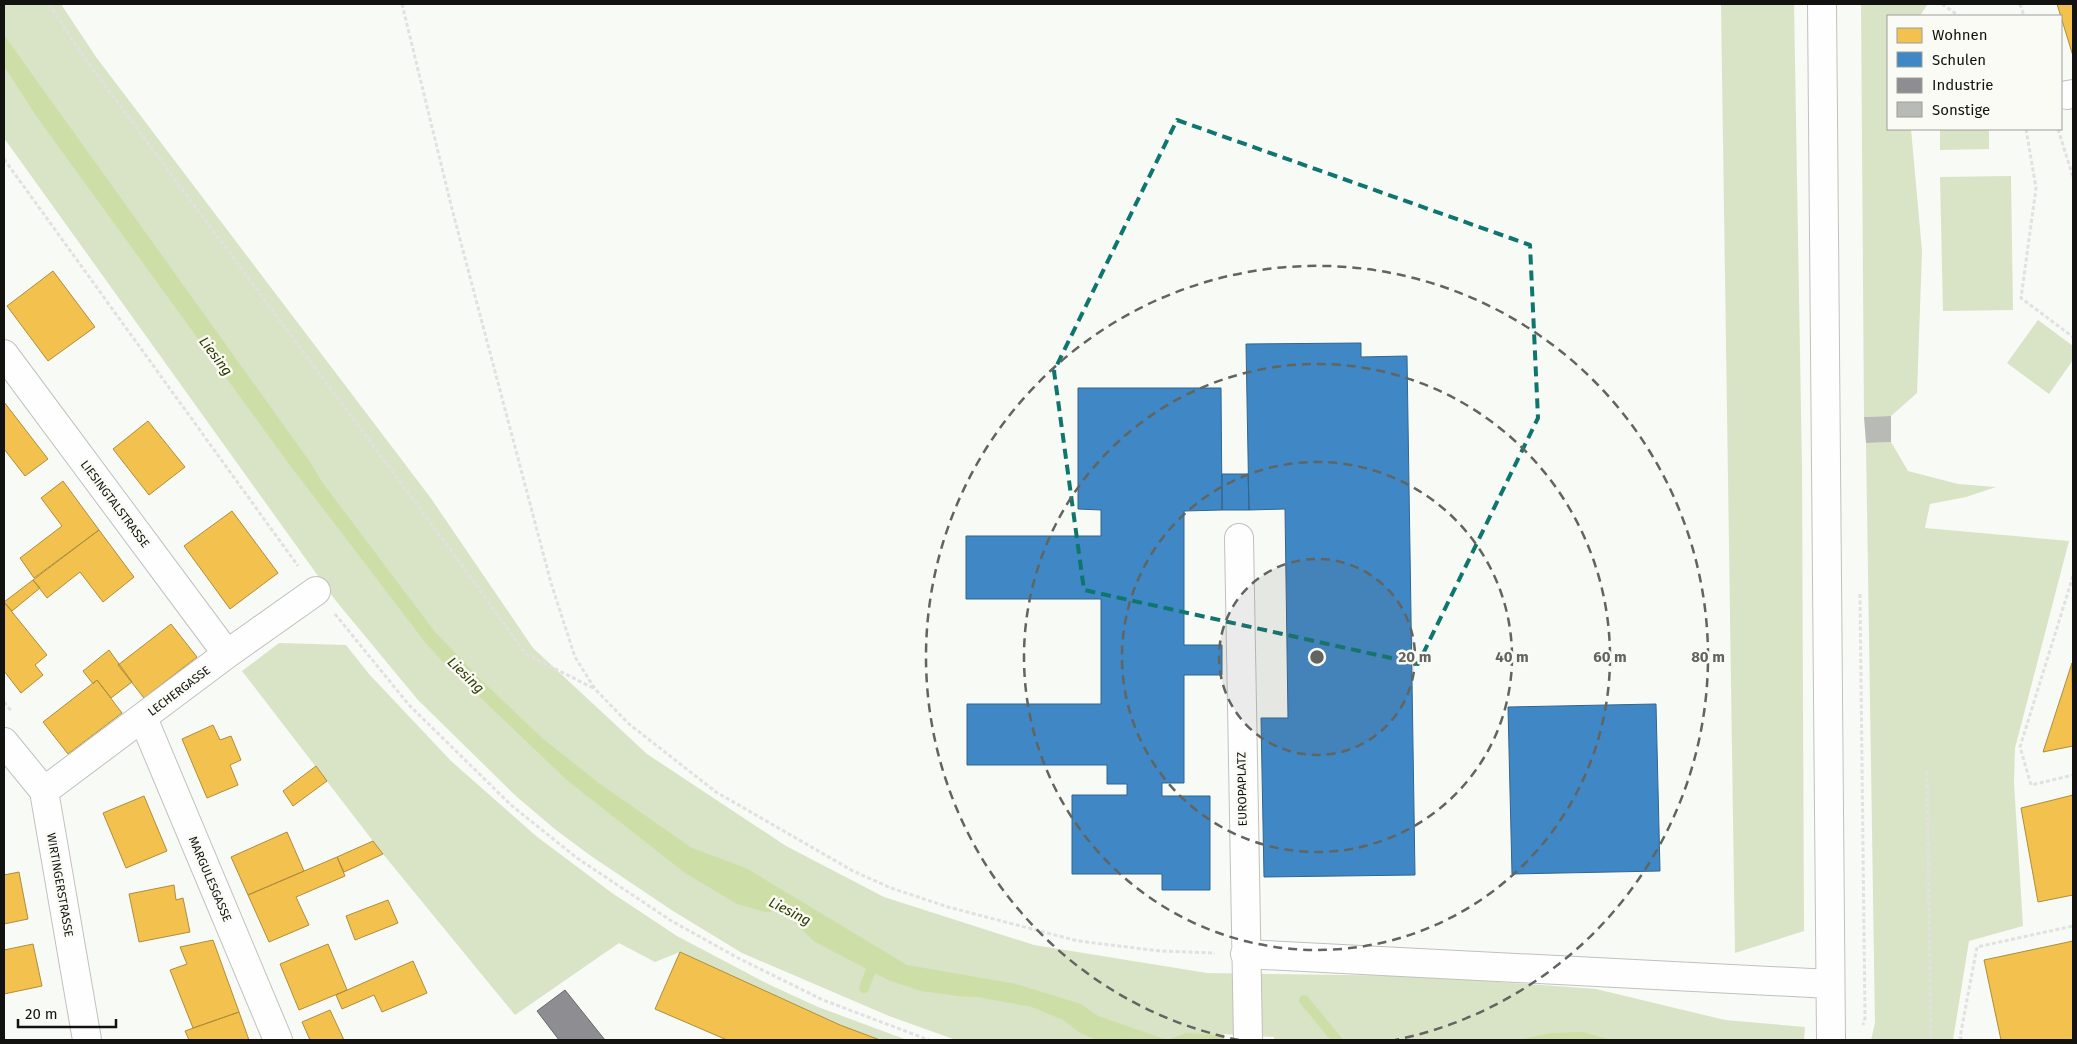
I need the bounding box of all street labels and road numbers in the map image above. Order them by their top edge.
street label: LIESINGTALSTRASSE [78,458,152,550]
street label: LECHERGASSE [145,663,213,719]
street label: EUROPAPLATZ [1234,752,1250,826]
street label: WIRTINGERSTRASSE [44,832,76,938]
street label: MARGULESGASSE [186,834,234,924]

